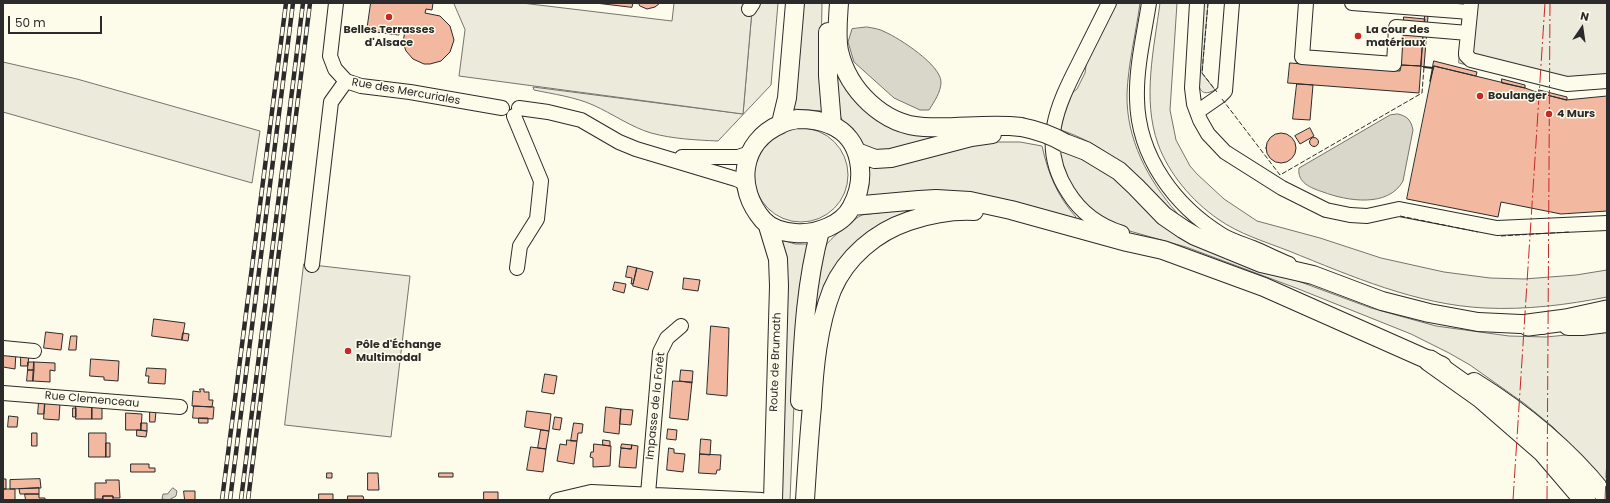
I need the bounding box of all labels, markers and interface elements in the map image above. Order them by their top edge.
scale bar [10,8,104,34]
north arrow [1562,8,1602,48]
text: N [1579,8,1591,25]
marker: Belles Terrasses d'Alsace [384,12,394,22]
text: 50 m [15,14,46,31]
place label: Belles Terrasses d'Alsace [343,23,435,49]
place label: La cour des matériaux [1366,23,1430,49]
marker: La cour des matériaux [1353,31,1363,41]
street label: Rue des Mercuriales [351,76,461,108]
place label: Boulanger [1488,89,1547,103]
marker: Boulanger [1475,91,1485,101]
place label: 4 Murs [1557,107,1595,121]
marker: 4 Murs [1544,109,1554,119]
street label: Route de Brumath [768,312,784,412]
place label: Pôle d'Échange Multimodal [356,338,441,364]
marker: Pôle d'Échange Multimodal [343,346,353,356]
street label: Impasse de la Forêt [644,352,668,460]
street label: Rue Clemenceau [44,389,140,411]

